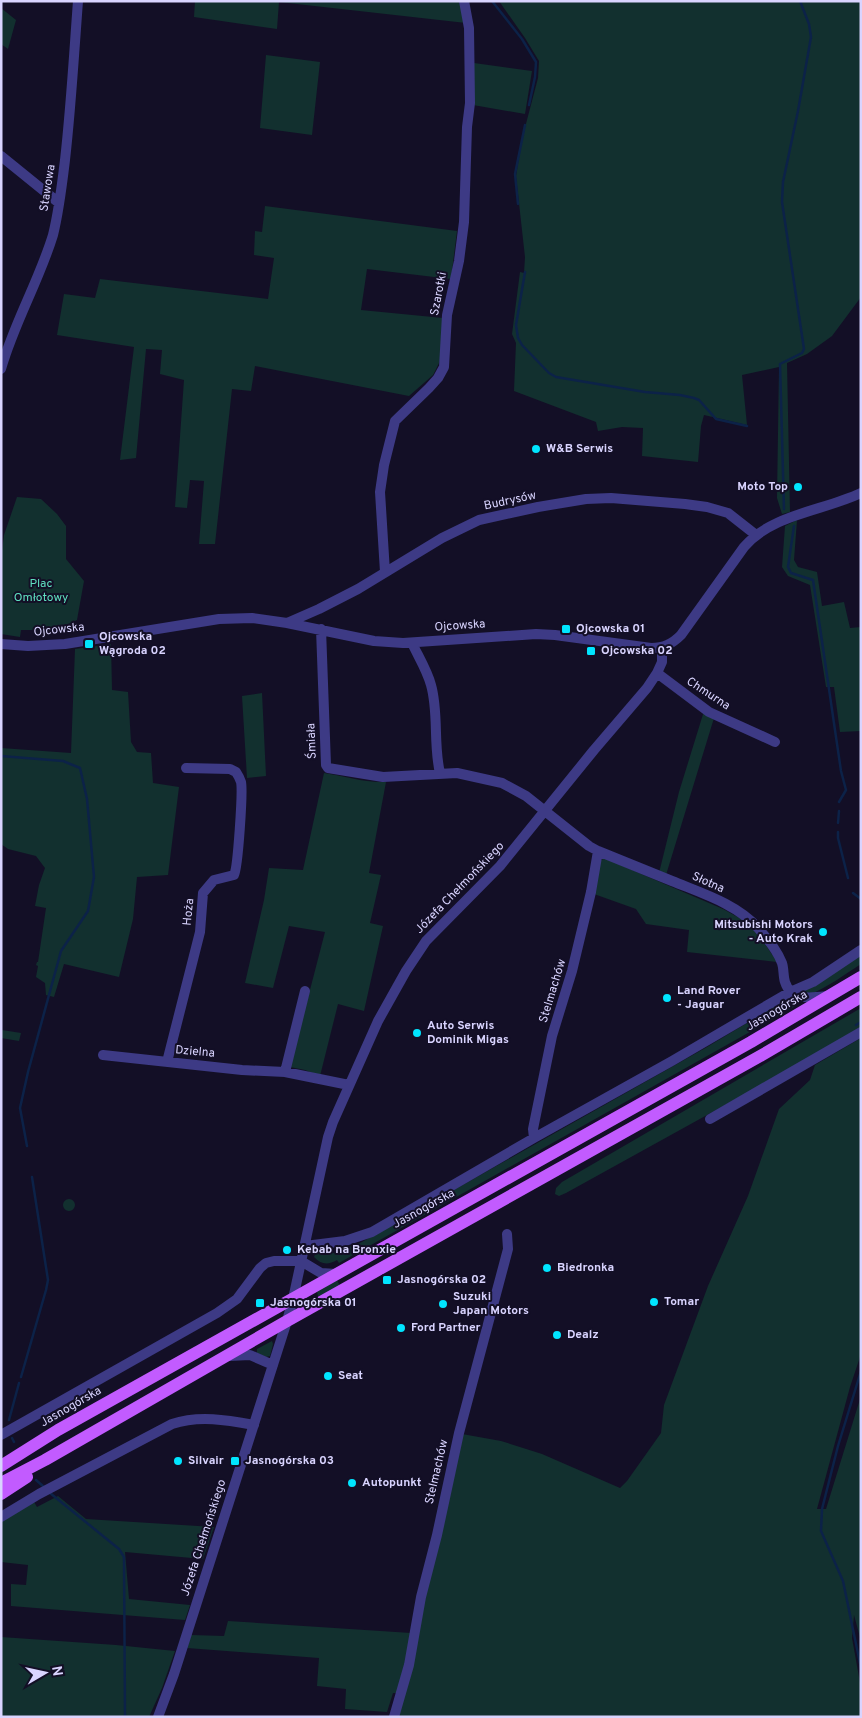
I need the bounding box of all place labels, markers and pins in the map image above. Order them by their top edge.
place label: W&B Serwis [546,441,613,457]
marker: W&B Serwis [530,443,542,455]
place label: Moto Top [737,479,788,495]
marker: Moto Top [792,481,804,493]
place label: Ojcowska 01 [576,621,645,637]
marker: Ojcowska 01 [560,623,572,635]
place label: Ojcowska Wągroda 02 [99,629,166,659]
marker: Ojcowska Wągroda 02 [83,638,95,650]
place label: Ojcowska 02 [601,643,672,659]
marker: Ojcowska 02 [585,645,597,657]
place label: Mitsubishi Motors - Auto Krak [714,917,813,947]
marker: Mitsubishi Motors - Auto Krak [817,926,829,938]
place label: Land Rover - Jaguar [677,983,740,1013]
marker: Land Rover - Jaguar [661,992,673,1004]
place label: Auto Serwis Dominik Migas [427,1018,509,1048]
marker: Auto Serwis Dominik Migas [411,1027,423,1039]
place label: Kebab na Bronxie [297,1242,396,1258]
marker: Kebab na Bronxie [281,1244,293,1256]
place label: Biedronka [557,1260,614,1276]
marker: Biedronka [541,1262,553,1274]
place label: Jasnogórska 02 [397,1272,486,1288]
marker: Jasnogórska 02 [381,1274,393,1286]
place label: Suzuki Japan Motors [453,1289,529,1319]
place label: Tomar [664,1294,699,1310]
place label: Jasnogórska 01 [270,1295,357,1311]
marker: Tomar [648,1296,660,1308]
marker: Jasnogórska 01 [254,1297,266,1309]
marker: Suzuki Japan Motors [437,1298,449,1310]
place label: Ford Partner [411,1320,481,1336]
marker: Ford Partner [395,1322,407,1334]
place label: Dealz [567,1327,599,1343]
marker: Dealz [551,1329,563,1341]
place label: Seat [338,1368,363,1384]
marker: Seat [322,1370,334,1382]
place label: Silvair [188,1453,224,1469]
place label: Jasnogórska 03 [245,1453,334,1469]
marker: Silvair [172,1455,184,1467]
marker: Jasnogórska 03 [229,1455,241,1467]
place label: Autopunkt [362,1475,422,1491]
marker: Autopunkt [346,1477,358,1489]

